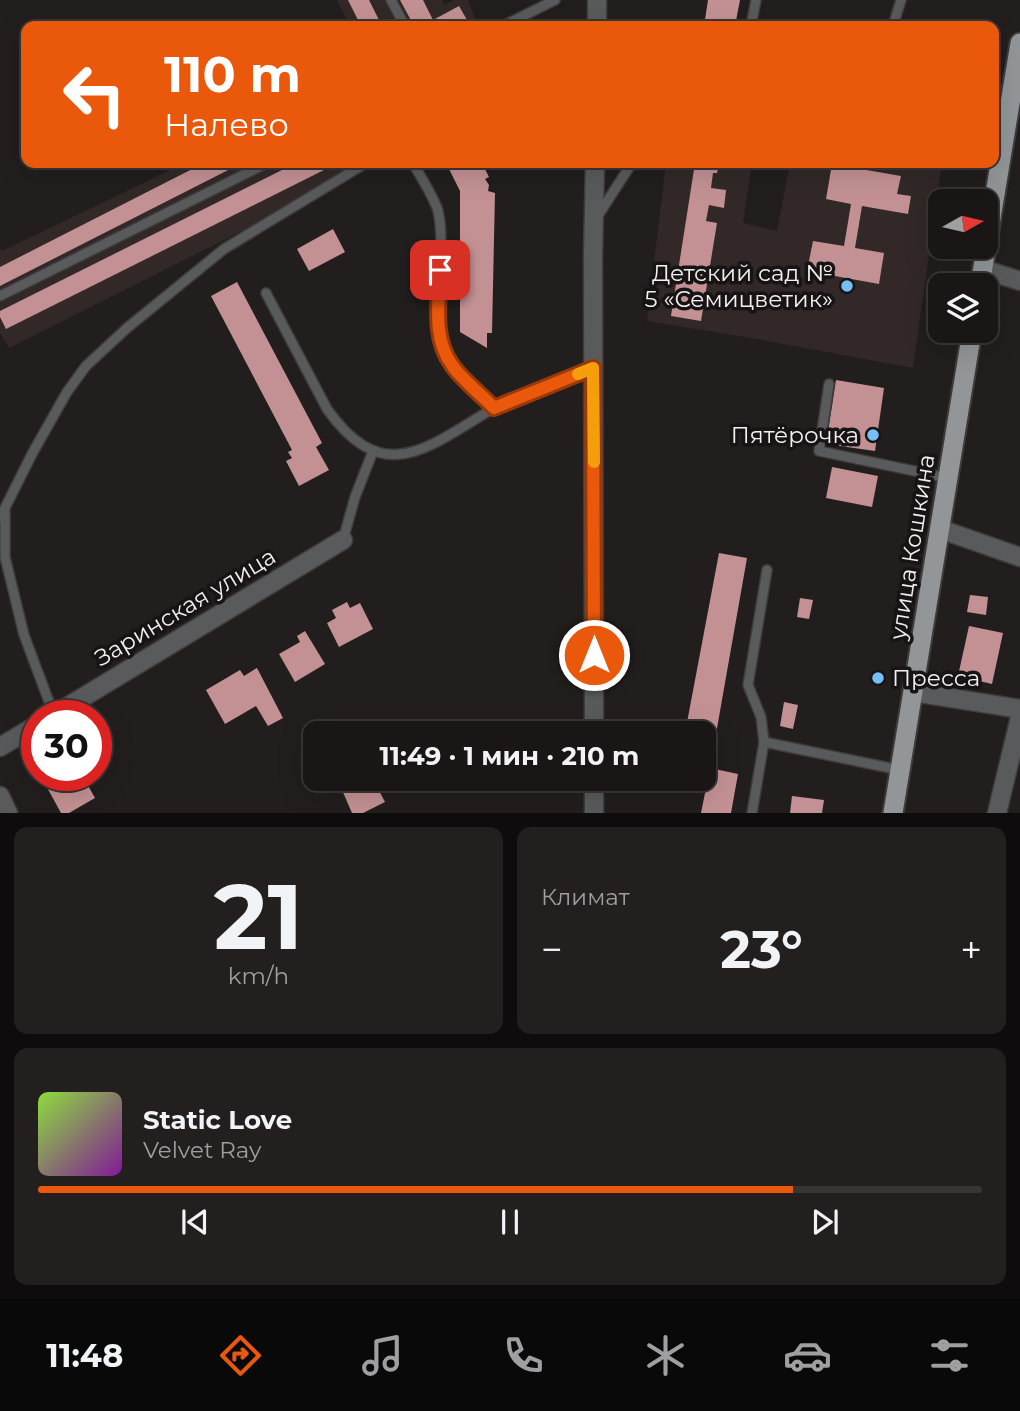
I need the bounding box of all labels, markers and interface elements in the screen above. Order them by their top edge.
text: 110 m [164,45,301,104]
icon: left [49,49,140,140]
text: Налево [164,105,289,144]
north arrow [928,189,998,259]
map controls [928,189,998,343]
pin [410,240,470,300]
icon: arrive [421,251,459,289]
place label: Детский сад № 5 «Семицветик» [644,259,833,313]
button: layers [928,273,998,343]
marker: Детский сад № 5 «Семицветик» [839,278,855,294]
place label: Пятёрочка [731,421,859,449]
marker: Пятёрочка [865,427,881,443]
street label: улица Кошкина [883,452,940,643]
street label: Заринская улица [89,542,281,672]
position arrow [557,618,631,692]
place label: Пресса [892,664,980,692]
marker: Пресса [870,670,886,686]
speed limit sign: 30 [21,700,112,791]
text: 11:49 · 1 мин · 210 m [380,740,639,772]
text: 21 [214,861,303,972]
text: Климат [541,883,630,911]
text: 23° [720,918,803,981]
text: − [541,926,563,973]
text: + [960,926,982,973]
text: km/h [228,962,289,990]
text: Static Love [143,1104,292,1136]
text: Velvet Ray [143,1136,261,1164]
icon: previous [176,1203,214,1241]
icon: pause [491,1203,529,1241]
icon: next [806,1203,844,1241]
icon: directions [216,1331,265,1380]
icon: music [358,1331,407,1380]
icon: phone [499,1331,548,1380]
icon: climate [641,1331,690,1380]
icon: car [783,1331,832,1380]
icon: filters [925,1331,974,1380]
text: 11:48 [46,1336,123,1375]

